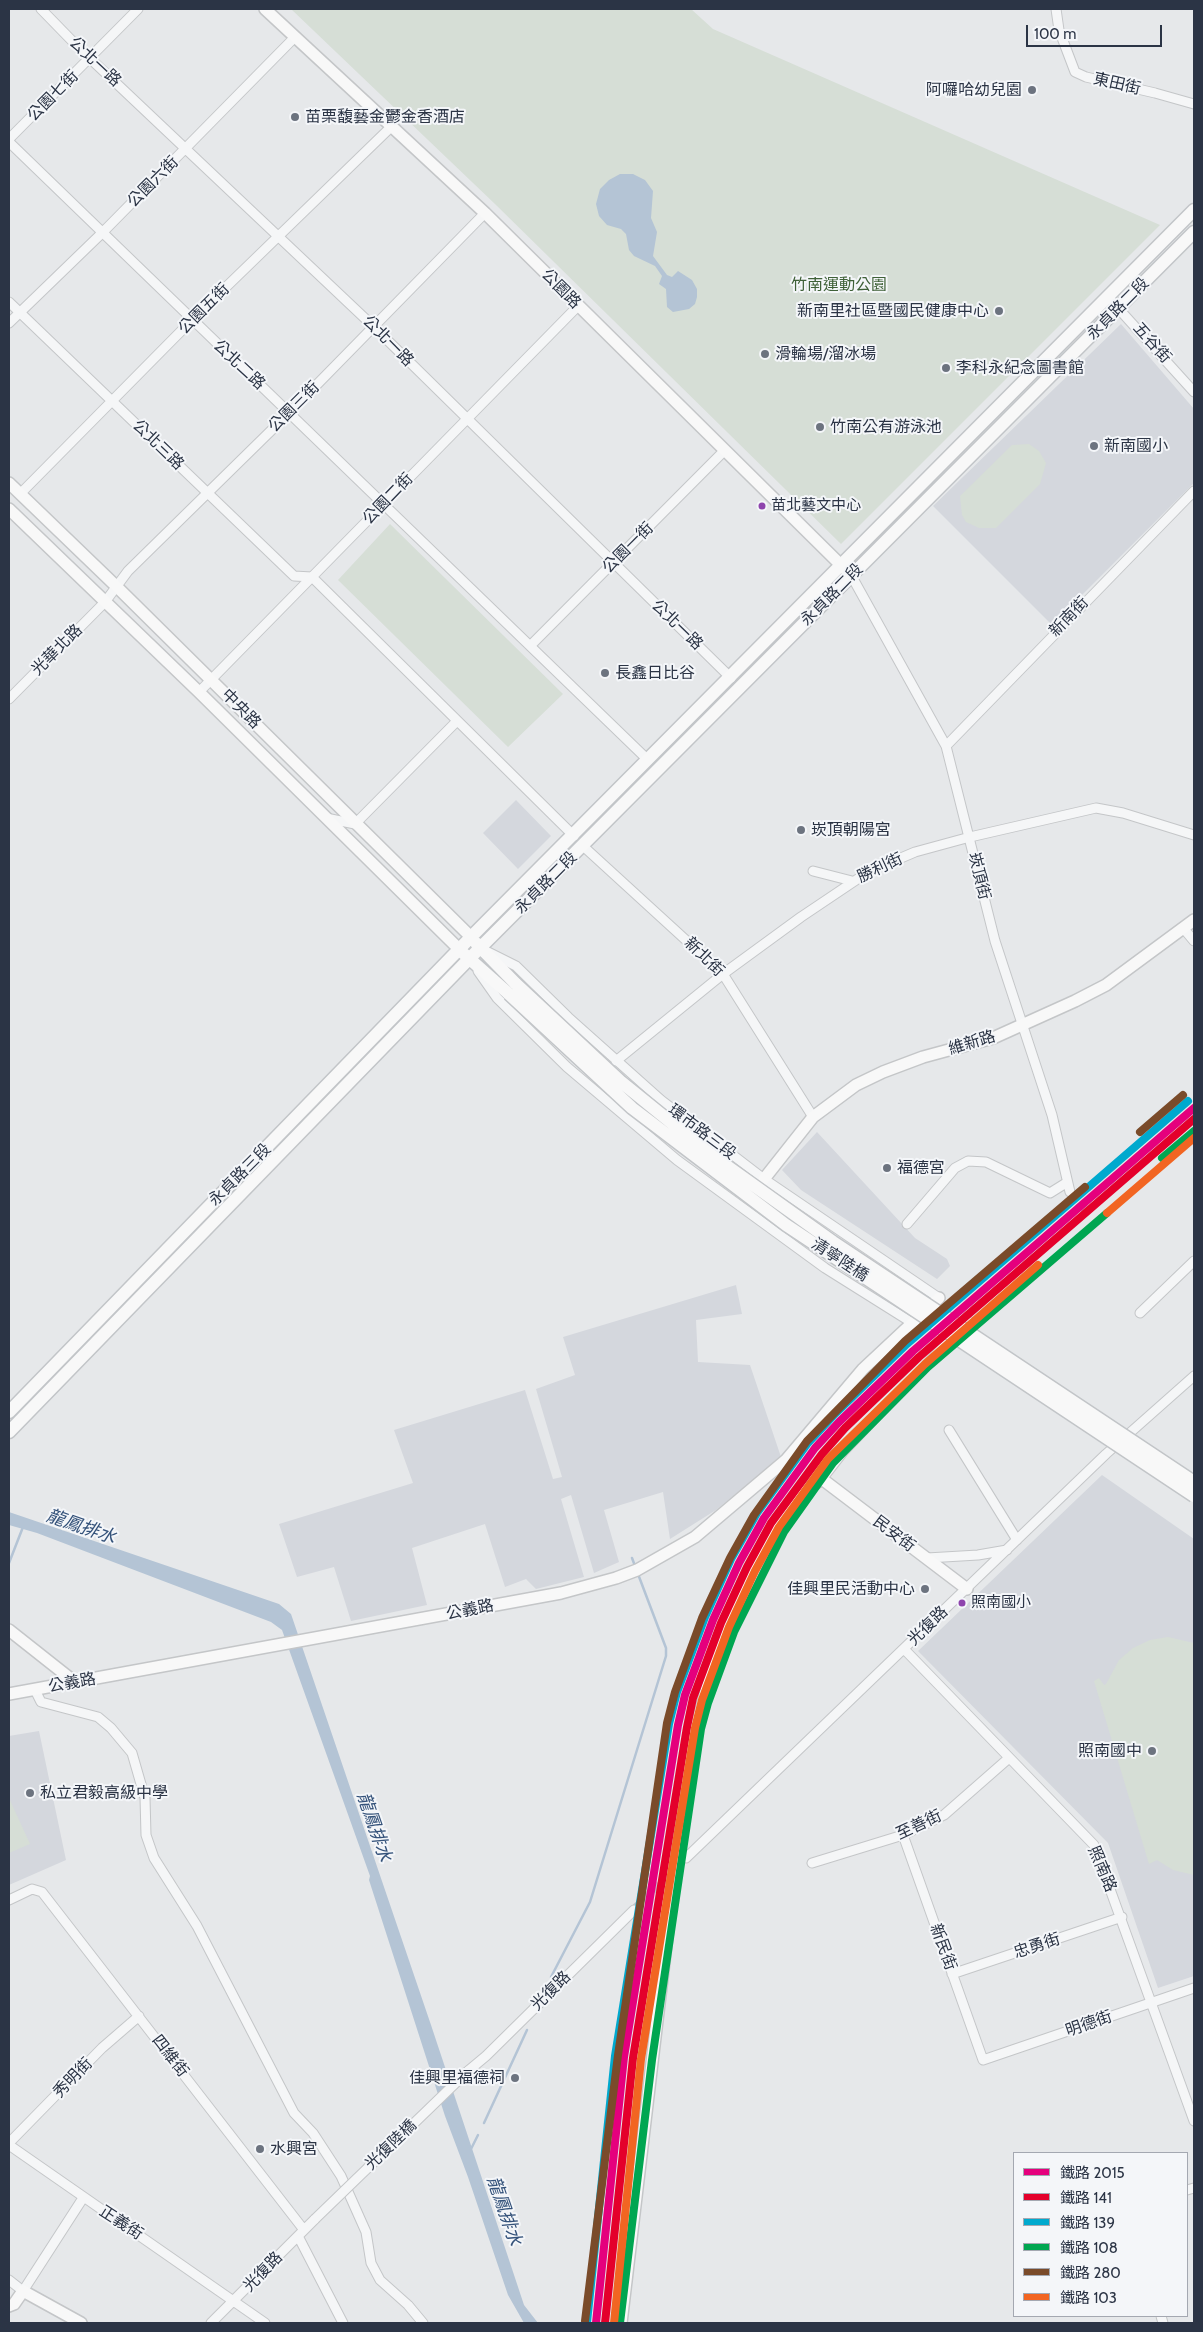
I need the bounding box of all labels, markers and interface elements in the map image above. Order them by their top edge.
scale bar [1028,15,1164,47]
text: 100 m [1034,25,1076,43]
street label: 公北一路 [65,33,125,91]
street label: 公園七街 [24,67,82,125]
street label: 東田街 [1091,69,1143,99]
place label: 阿囉哈幼兒園 [926,80,1022,100]
marker: 阿囉哈幼兒園 [1026,84,1038,96]
place label: 苗栗馥藝金鬱金香酒店 [305,107,465,127]
marker: 苗栗馥藝金鬱金香酒店 [289,111,301,123]
street label: 公園六街 [124,153,182,211]
street label: 公園路 [537,265,585,313]
street label: 永貞路二段 [1083,274,1153,344]
park label: 竹南運動公園 [791,275,887,295]
street label: 公園五街 [175,280,233,338]
place label: 新南里社區暨國民健康中心 [797,301,989,321]
marker: 新南里社區暨國民健康中心 [993,305,1005,317]
street label: 公北一路 [359,312,417,370]
street label: 五谷街 [1129,319,1175,367]
street label: 公北二路 [209,336,269,394]
place label: 滑輪場/溜冰場 [775,344,876,364]
marker: 滑輪場/溜冰場 [759,348,771,360]
place label: 李科永紀念圖書館 [956,358,1084,378]
marker: 李科永紀念圖書館 [940,362,952,374]
street label: 公園三街 [265,378,323,436]
street label: 公北三路 [128,416,188,474]
place label: 竹南公有游泳池 [830,417,942,437]
marker: 竹南公有游泳池 [814,421,826,433]
place label: 新南國小 [1104,436,1168,456]
marker: 新南國小 [1088,440,1100,452]
street label: 公園二街 [359,469,417,529]
place label: 苗北藝文中心 [771,497,861,515]
marker: 苗北藝文中心 [757,501,767,511]
street label: 公園一街 [599,519,657,577]
street label: 永貞路二段 [797,560,867,630]
street label: 新南街 [1045,593,1093,641]
street label: 公北一路 [647,596,707,654]
street label: 光華北路 [28,621,86,679]
place label: 長鑫日比谷 [615,663,695,683]
marker: 長鑫日比谷 [599,667,611,679]
street label: 中央路 [217,685,265,733]
place label: 崁頂朝陽宮 [811,820,891,840]
marker: 崁頂朝陽宮 [795,824,807,836]
street label: 永貞路二段 [511,848,581,918]
street label: 勝利街 [854,849,906,887]
street label: 崁頂街 [964,850,994,902]
street label: 新北街 [680,933,728,981]
street label: 維新路 [946,1027,998,1059]
street label: 環市路三段 [664,1100,740,1164]
street label: 永貞路三段 [205,1140,275,1210]
place label: 福德宮 [897,1158,945,1178]
marker: 福德宮 [881,1162,893,1174]
street label: 清寧陸橋 [808,1235,872,1285]
water label: 龍鳳排水 [43,1505,119,1549]
street label: 民安街 [869,1512,919,1556]
place label: 佳興里民活動中心 [787,1579,915,1599]
marker: 佳興里民活動中心 [919,1583,931,1595]
place label: 照南國小 [971,1594,1031,1612]
street label: 公義路 [445,1596,495,1624]
marker: 照南國小 [957,1598,967,1608]
street label: 光復路 [904,1602,952,1650]
street label: 公義路 [47,1669,97,1697]
place label: 照南國中 [1078,1741,1142,1761]
marker: 照南國中 [1146,1745,1158,1757]
place label: 私立君毅高級中學 [40,1783,168,1803]
marker: 私立君毅高級中學 [24,1787,36,1799]
water label: 龍鳳排水 [352,1789,396,1865]
street label: 至善街 [893,1806,945,1844]
street label: 照南路 [1084,1843,1120,1895]
street label: 新民街 [926,1921,960,1973]
street label: 忠勇街 [1011,1929,1063,1963]
street label: 光復路 [527,1967,575,2015]
street label: 明德街 [1063,2007,1115,2041]
street label: 四維街 [148,2031,192,2081]
street label: 秀明街 [49,2054,97,2102]
place label: 佳興里福德祠 [409,2068,505,2088]
marker: 佳興里福德祠 [509,2072,521,2084]
street label: 光復陸橋 [361,2116,421,2174]
place label: 水興宮 [270,2139,318,2159]
marker: 水興宮 [254,2143,266,2155]
legend [1013,2152,1188,2317]
text: 鐵路 2015 [1060,2164,1125,2182]
water label: 龍鳳排水 [482,2173,526,2249]
text: 鐵路 141 [1060,2189,1112,2207]
street label: 正義街 [96,2202,146,2244]
text: 鐵路 139 [1060,2214,1115,2232]
text: 鐵路 108 [1060,2239,1118,2257]
street label: 光復路 [239,2248,287,2296]
text: 鐵路 280 [1060,2264,1121,2282]
text: 鐵路 103 [1060,2289,1117,2307]

